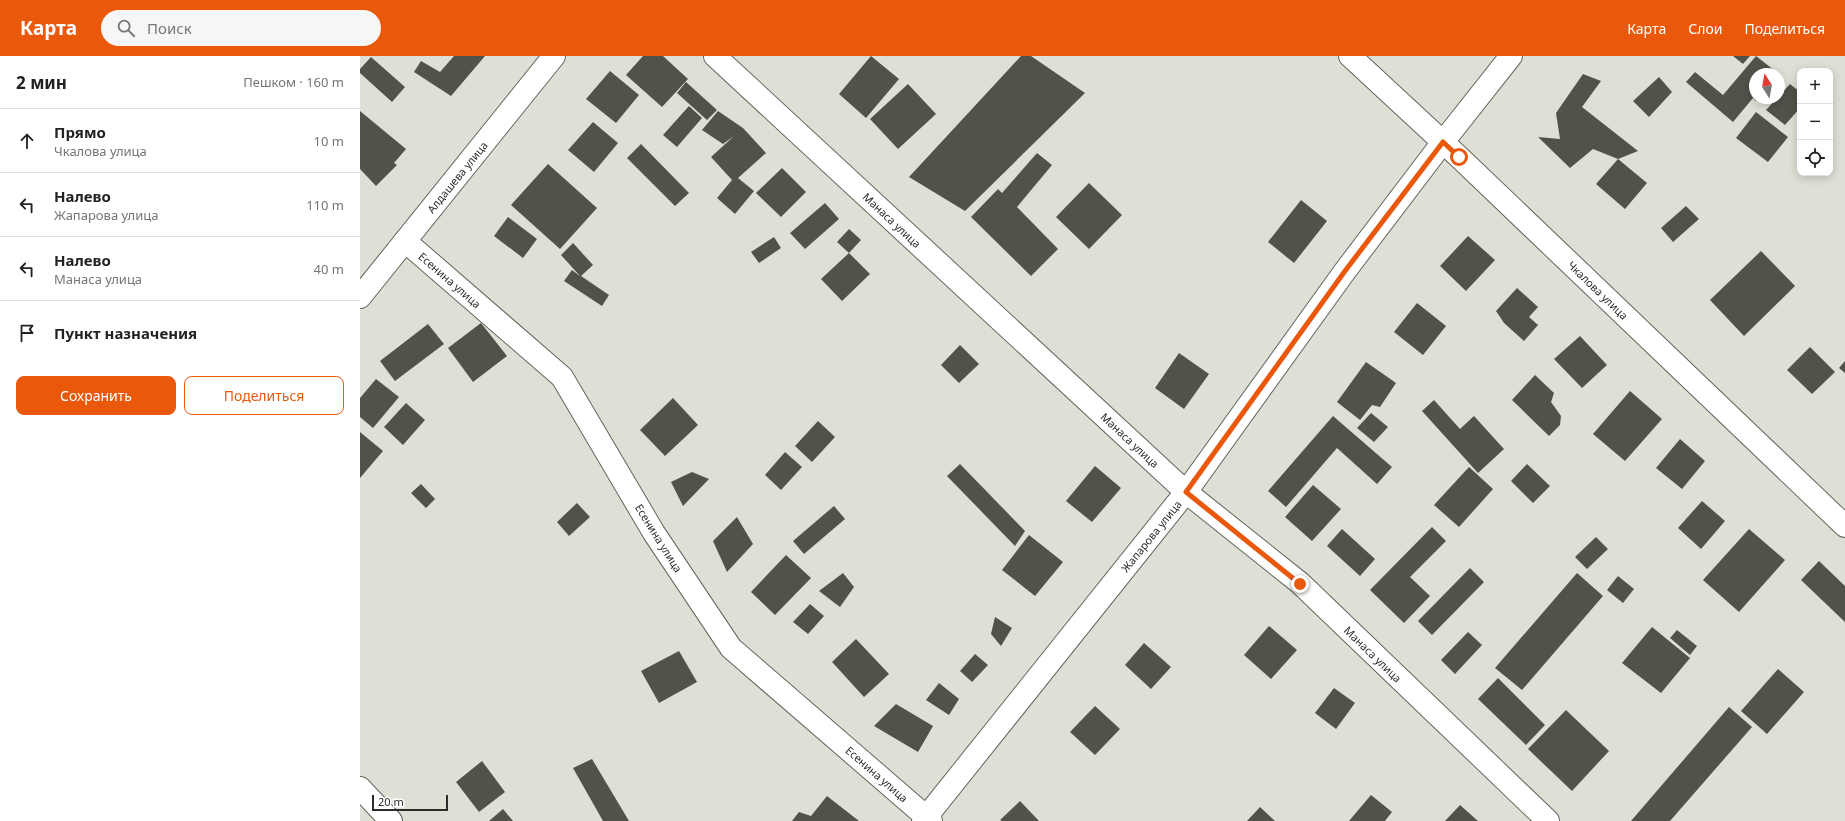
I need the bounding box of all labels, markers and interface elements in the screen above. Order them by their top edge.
search box [101,10,381,46]
text: Карта [20,15,77,41]
icon: search [115,17,137,39]
text: Поиск [147,18,192,38]
text: Карта [1627,19,1666,38]
text: Слои [1688,19,1722,38]
text: Поделиться [1744,19,1825,38]
north arrow [1749,68,1785,104]
map controls [1797,68,1833,176]
button: + [1797,68,1833,104]
text: 2 мин [16,71,67,94]
text: Пешком · 160 m [243,73,344,91]
button: − [1797,104,1833,140]
text: Прямо [54,122,106,142]
icon: ahead [16,130,38,152]
text: 10 m [314,132,344,150]
street label: Алдашева улица [423,138,491,216]
button: locate [1797,140,1833,176]
text: Чкалова улица [54,142,147,160]
route start [1450,148,1468,166]
text: Налево [54,186,111,206]
street label: Манаса улица [860,189,924,251]
icon: left [16,194,38,216]
text: 110 m [306,196,344,214]
text: Жапарова улица [54,206,158,224]
street label: Есенина улица [416,249,484,311]
text: Налево [54,250,111,270]
street label: Чкалова улица [1565,257,1631,323]
icon: left [16,258,38,280]
text: 40 m [314,260,344,278]
text: Манаса улица [54,270,142,288]
icon: arrive [16,322,38,344]
text: Пункт назначения [54,323,197,343]
button: Сохранить [16,376,176,415]
button: Поделиться [184,376,344,415]
street label: Манаса улица [1098,409,1162,471]
street label: Жапарова улица [1117,497,1185,575]
street label: Есенина улица [632,501,686,575]
route end [1291,575,1309,593]
street label: Манаса улица [1341,623,1405,685]
street label: Есенина улица [843,743,911,805]
scale bar [372,793,448,812]
text: 20 m [378,794,404,809]

